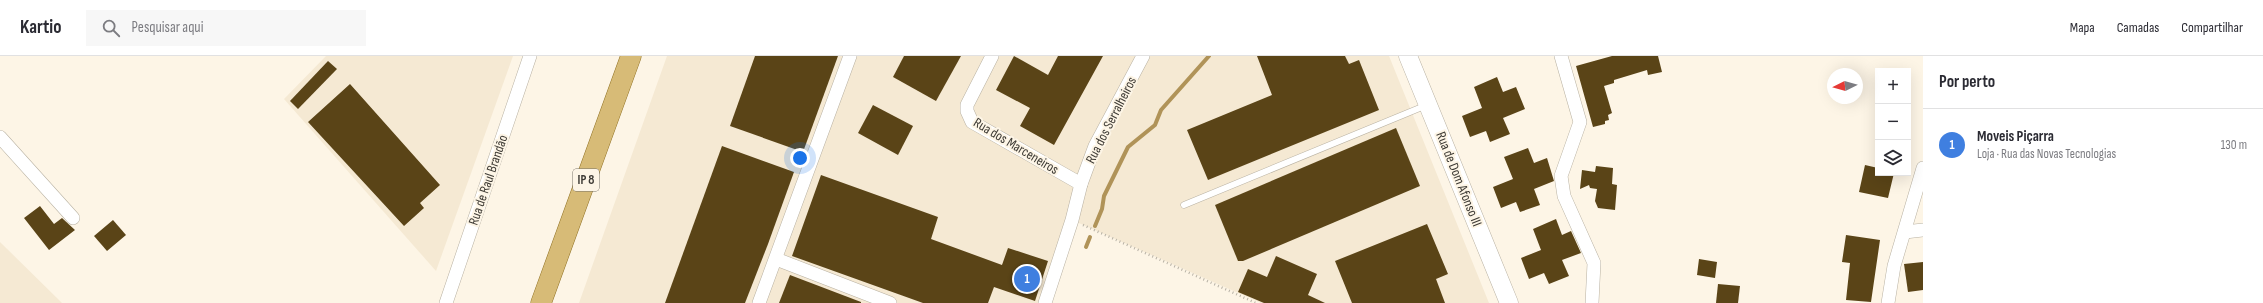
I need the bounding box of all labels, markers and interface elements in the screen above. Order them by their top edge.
search box [86,10,366,46]
text: Kartio [20,16,62,39]
icon: search [100,17,122,39]
text: Pesquisar aqui [132,18,203,37]
text: Mapa [2070,19,2095,36]
text: Camadas [2117,19,2159,36]
text: Compartilhar [2181,19,2243,36]
north arrow [1827,68,1863,104]
map controls [1875,68,1911,176]
button: + [1875,68,1911,104]
text: Por perto [1939,72,1995,92]
street label: Rua dos Serralheiros [1082,74,1140,166]
button: − [1875,104,1911,140]
street label: Rua dos Marceneiros [970,114,1062,178]
text: Moveis Piçarra [1977,127,2054,146]
street label: Rua de Dom Afonso III [1432,129,1486,229]
street label: Rua de Raul Brandão [465,132,511,227]
text: 1 [1949,137,1955,153]
text: 130 m [2221,137,2247,153]
button: layers [1875,140,1911,176]
text: Loja · Rua das Novas Tecnologias [1977,146,2116,162]
your location [790,148,810,168]
road number: IP 8 [573,169,599,191]
pin: 1 [1014,264,1040,294]

